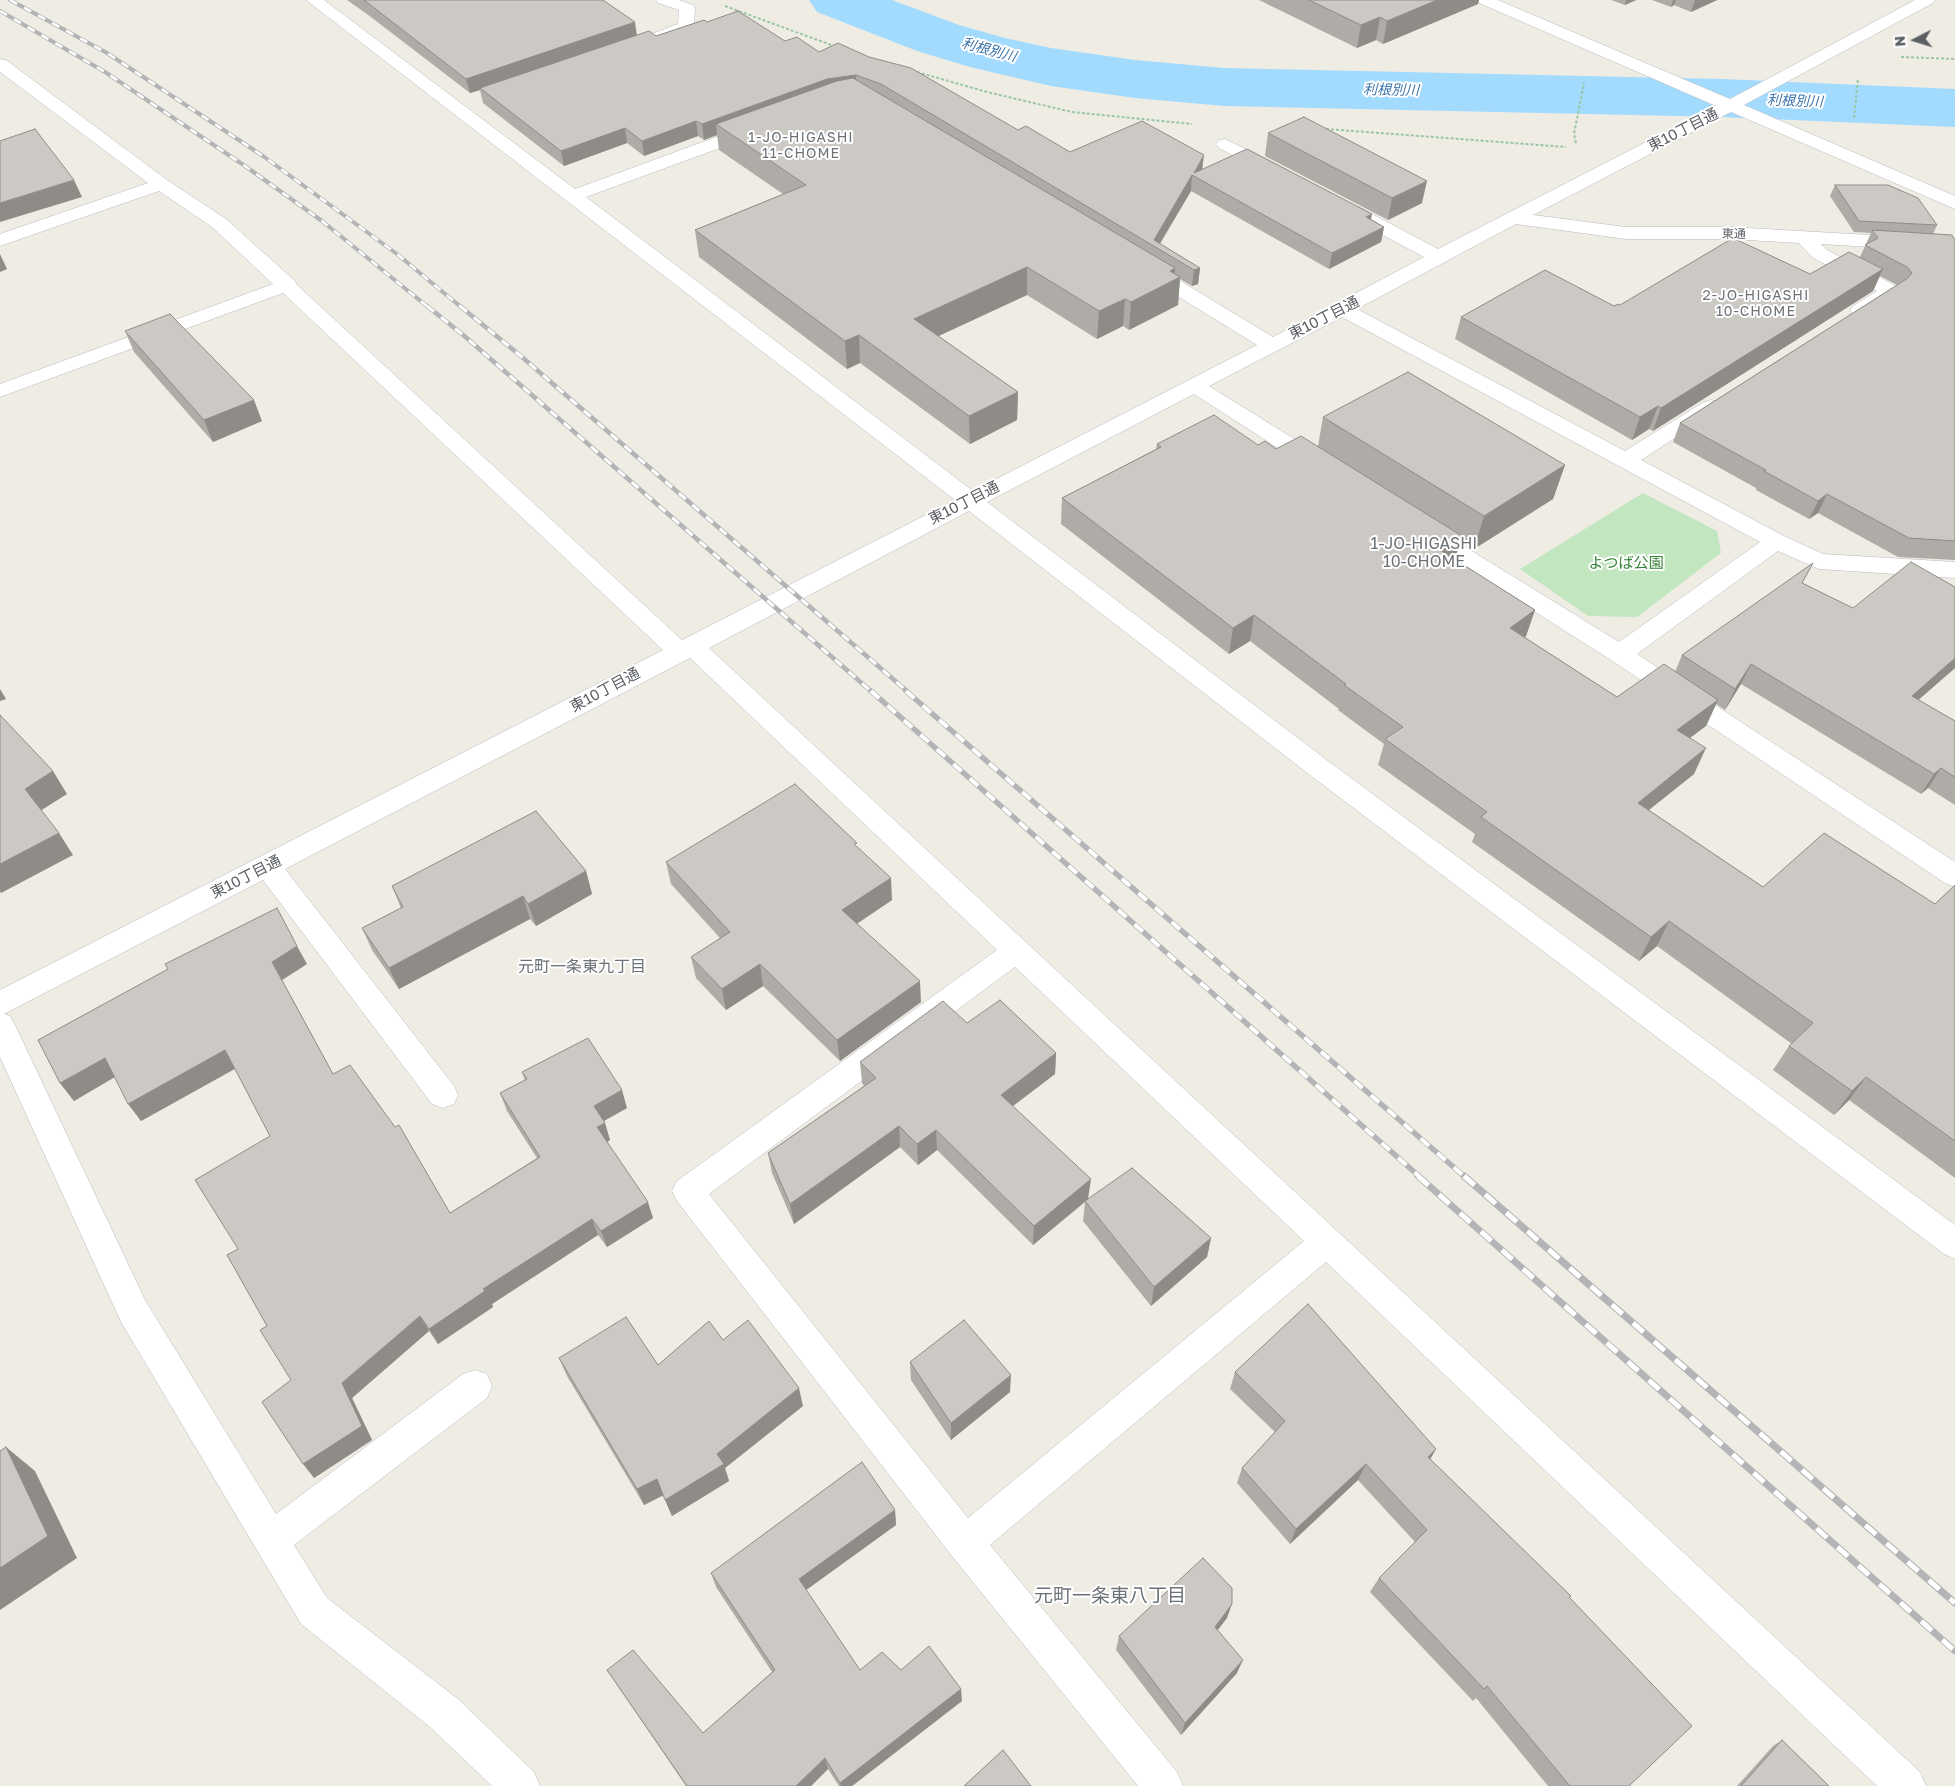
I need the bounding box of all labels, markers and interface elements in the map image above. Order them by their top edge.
north arrow [1890,15,1940,65]
water label: 利根別川 [960,35,1018,65]
text: N [1891,35,1908,47]
water label: 利根別川 [1363,81,1419,99]
water label: 利根別川 [1767,92,1823,110]
street label: 東10丁目通 [1645,105,1721,155]
district label: 1-JO-HIGASHI 11-CHOME [747,130,855,162]
street label: 東通 [1722,226,1746,242]
district label: 2-JO-HIGASHI 10-CHOME [1701,288,1811,321]
street label: 東10丁目通 [1286,293,1362,343]
street label: 東10丁目通 [926,478,1002,528]
district label: 1-JO-HIGASHI 10-CHOME [1363,534,1485,572]
park label: よつば公園 [1589,554,1663,572]
street label: 東10丁目通 [567,664,643,716]
street label: 東10丁目通 [208,852,284,902]
district label: 元町一条東九丁目 [518,957,646,977]
district label: 元町一条東八丁目 [1034,1585,1186,1607]

